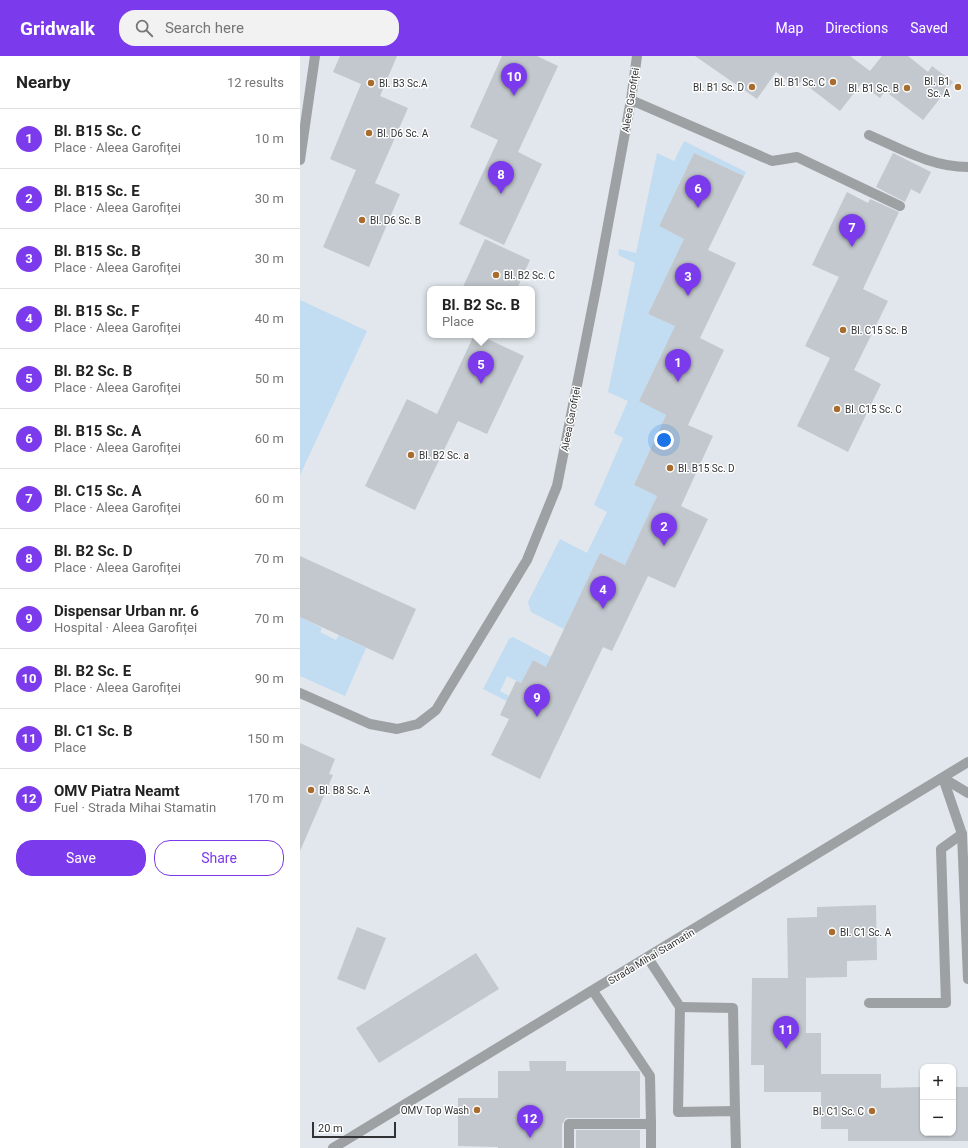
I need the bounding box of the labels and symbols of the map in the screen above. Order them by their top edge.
pin: 10 [501,63,527,96]
street label: Aleea Garofiței [620,67,642,133]
place label: Bl. B1 Sc. A [924,76,950,99]
place label: Bl. B1 Sc. C [774,77,825,88]
marker: Bl. B1 Sc. C [828,77,838,87]
marker: Bl. B3 Sc.A [366,78,376,88]
place label: Bl. B3 Sc.A [379,78,428,89]
place label: Bl. B1 Sc. D [693,82,744,93]
marker: Bl. B1 Sc. D [747,82,757,92]
marker: Bl. B1 Sc. A [953,82,963,92]
place label: Bl. B1 Sc. B [848,83,899,94]
marker: Bl. B1 Sc. B [902,83,912,93]
marker: Bl. D6 Sc. A [364,128,374,138]
place label: Bl. D6 Sc. A [377,128,429,139]
pin: 8 [488,161,514,194]
pin: 6 [685,175,711,208]
pin: 7 [839,214,865,247]
marker: Bl. D6 Sc. B [357,215,367,225]
place label: Bl. D6 Sc. B [370,215,421,226]
pin: 3 [675,263,701,296]
marker: Bl. B2 Sc. C [491,270,501,280]
place label: Bl. B2 Sc. C [504,270,555,281]
marker: Bl. C15 Sc. B [838,325,848,335]
place label: Bl. C15 Sc. B [851,325,908,336]
pin: 1 [665,349,691,382]
pin: 5 [468,351,494,384]
street label: Aleea Garofiței [559,386,583,452]
marker: Bl. C15 Sc. C [832,404,842,414]
place label: Bl. C15 Sc. C [845,404,902,415]
your location [654,430,674,450]
marker: Bl. B2 Sc. a [406,450,416,460]
place label: Bl. B2 Sc. a [419,450,469,461]
marker: Bl. B15 Sc. D [665,463,675,473]
place label: Bl. B15 Sc. D [678,463,735,474]
pin: 2 [651,513,677,546]
pin: 4 [590,576,616,609]
pin: 9 [524,684,550,717]
marker: Bl. B8 Sc. A [306,785,316,795]
place label: Bl. B8 Sc. A [319,785,370,796]
street label: Strada Mihai Stamatin [606,926,696,987]
marker: Bl. C1 Sc. A [827,927,837,937]
place label: Bl. C1 Sc. A [840,927,892,938]
pin: 11 [773,1016,799,1049]
place label: OMV Top Wash [401,1105,469,1116]
marker: OMV Top Wash [472,1105,482,1115]
pin: 12 [517,1105,543,1138]
place label: Bl. C1 Sc. C [813,1106,864,1117]
marker: Bl. C1 Sc. C [867,1106,877,1116]
scale bar [312,1120,396,1139]

